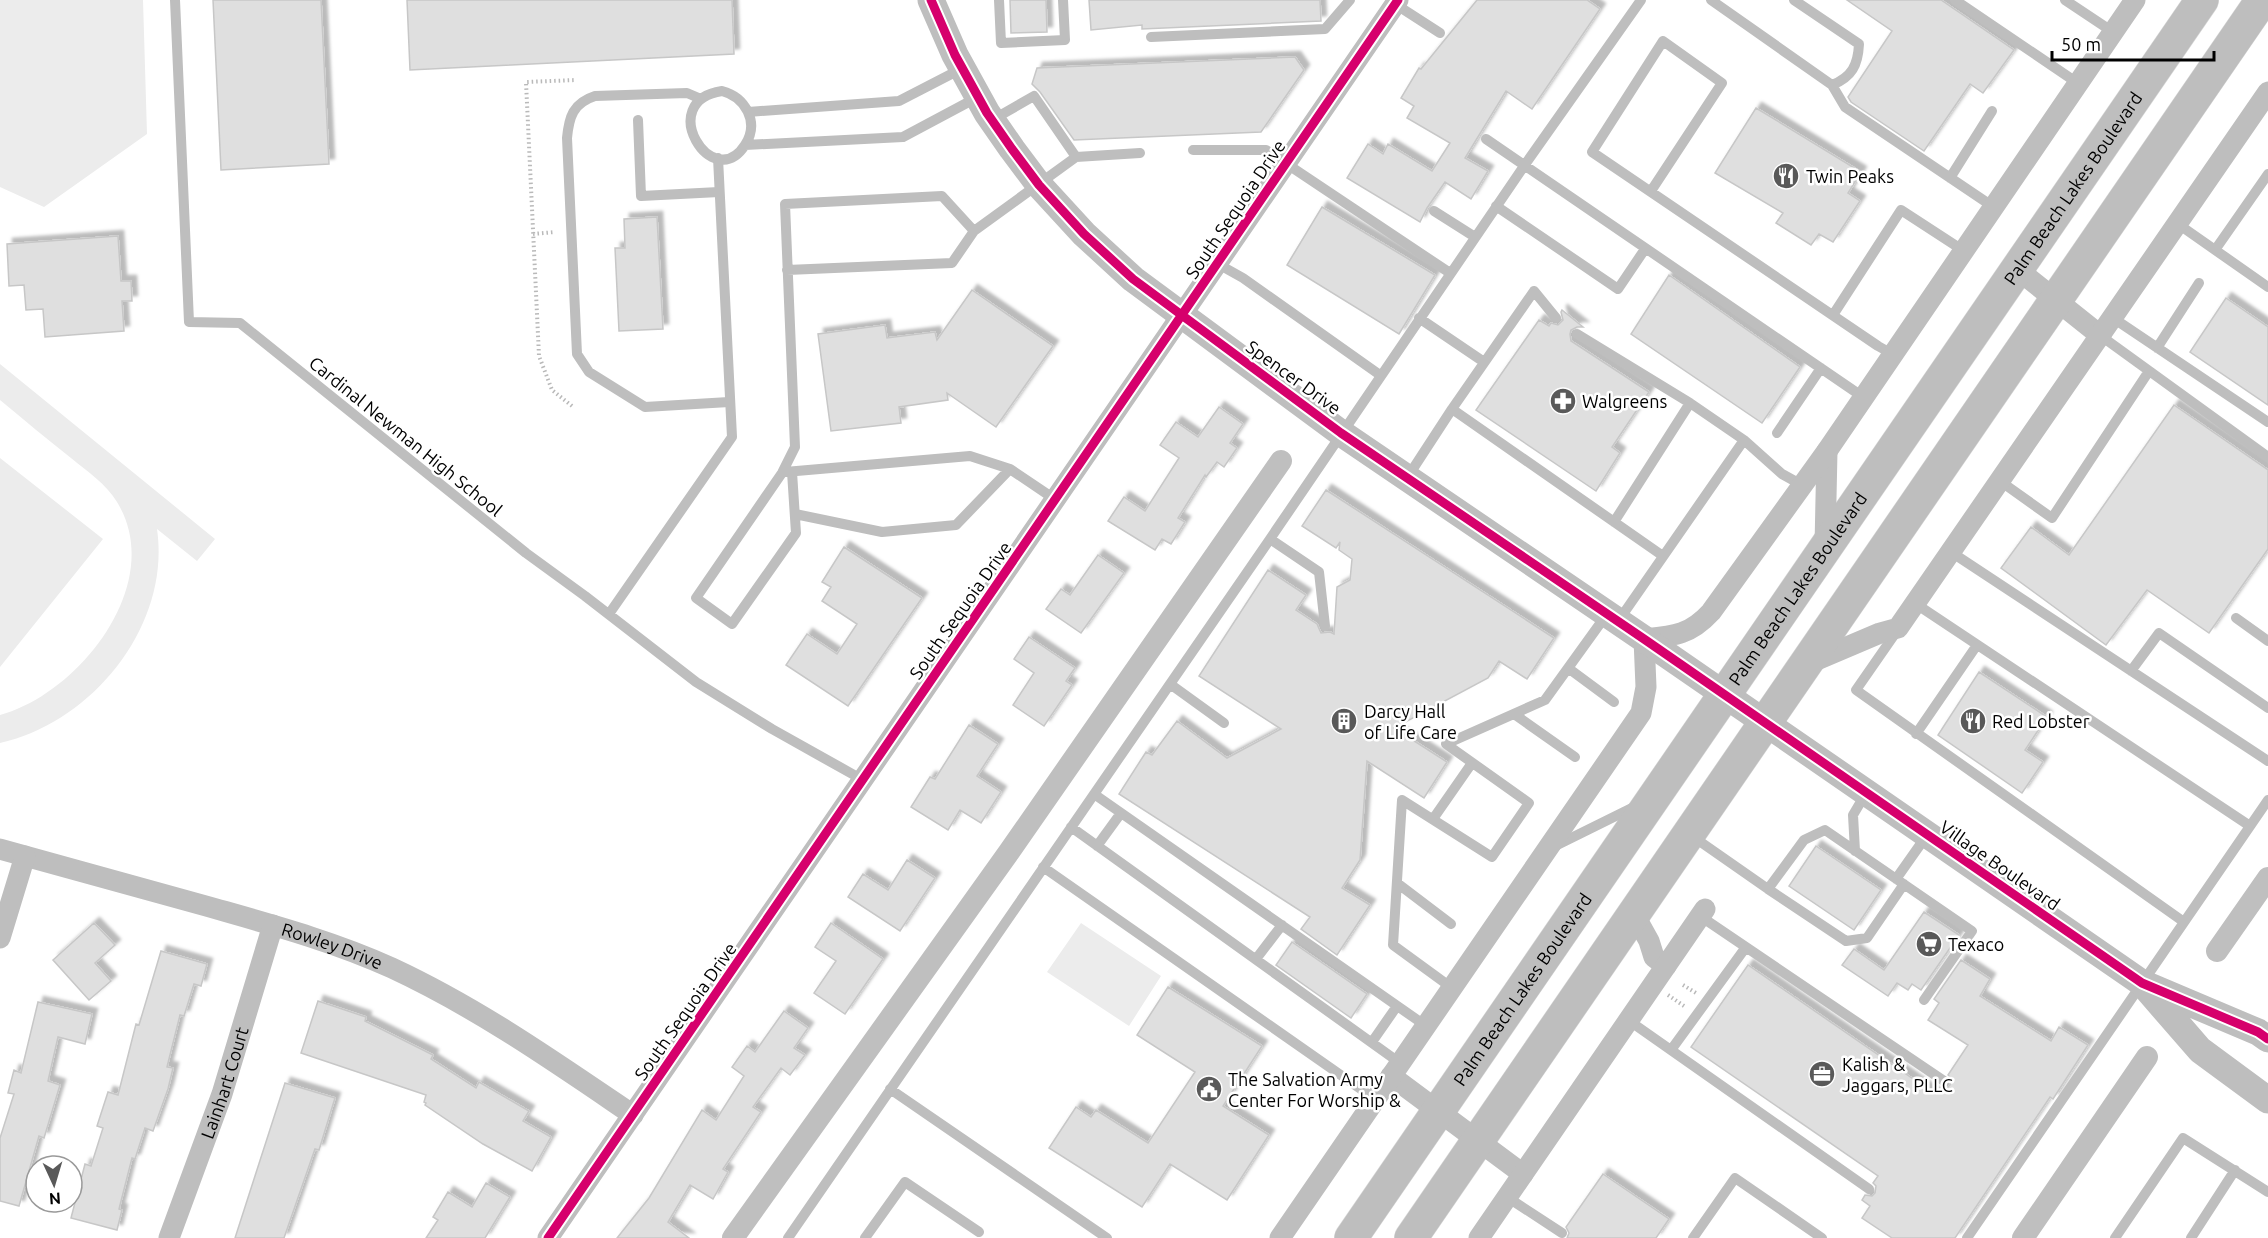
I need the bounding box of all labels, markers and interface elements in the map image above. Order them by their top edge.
scale bar [2052,24,2214,62]
text: 50 m [2061,34,2101,54]
street label: Palm Beach Lakes Boulevard [2000,88,2146,288]
street label: South Sequoia Drive [1181,136,1289,282]
restaurant icon: Twin Peaks [1771,161,1801,191]
place label: Twin Peaks [1806,166,1894,186]
street label: Spencer Drive [1243,336,1345,418]
street label: Cardinal Newman High School [306,352,506,520]
pharmacy icon: Walgreens [1548,386,1578,416]
place label: Walgreens [1582,391,1668,411]
street label: Palm Beach Lakes Boulevard [1724,489,1871,689]
street label: South Sequoia Drive [905,538,1015,682]
place label: Darcy Hall of Life Care [1364,701,1457,742]
building icon: Darcy Hall of Life Care [1329,706,1359,736]
restaurant icon: Red Lobster [1958,706,1988,736]
place label: Red Lobster [1992,711,2090,731]
street label: Village Boulevard [1936,816,2064,914]
street label: Palm Beach Lakes Boulevard [1449,889,1595,1089]
street label: Rowley Drive [279,918,386,973]
supermarket icon: Texaco [1914,929,1944,959]
place label: Texaco [1948,934,2004,954]
street label: South Sequoia Drive [630,939,740,1083]
street label: Lainhart Court [196,1024,252,1141]
place label: Kalish & Jaggars, PLLC [1842,1054,1953,1095]
office icon: Kalish & Jaggars, PLLC [1807,1059,1837,1089]
place label: The Salvation Army Center For Worship & [1228,1069,1401,1110]
public building icon: The Salvation Army Center For Worship & [1194,1074,1224,1104]
north arrow [24,1154,84,1214]
text: N [48,1190,62,1208]

